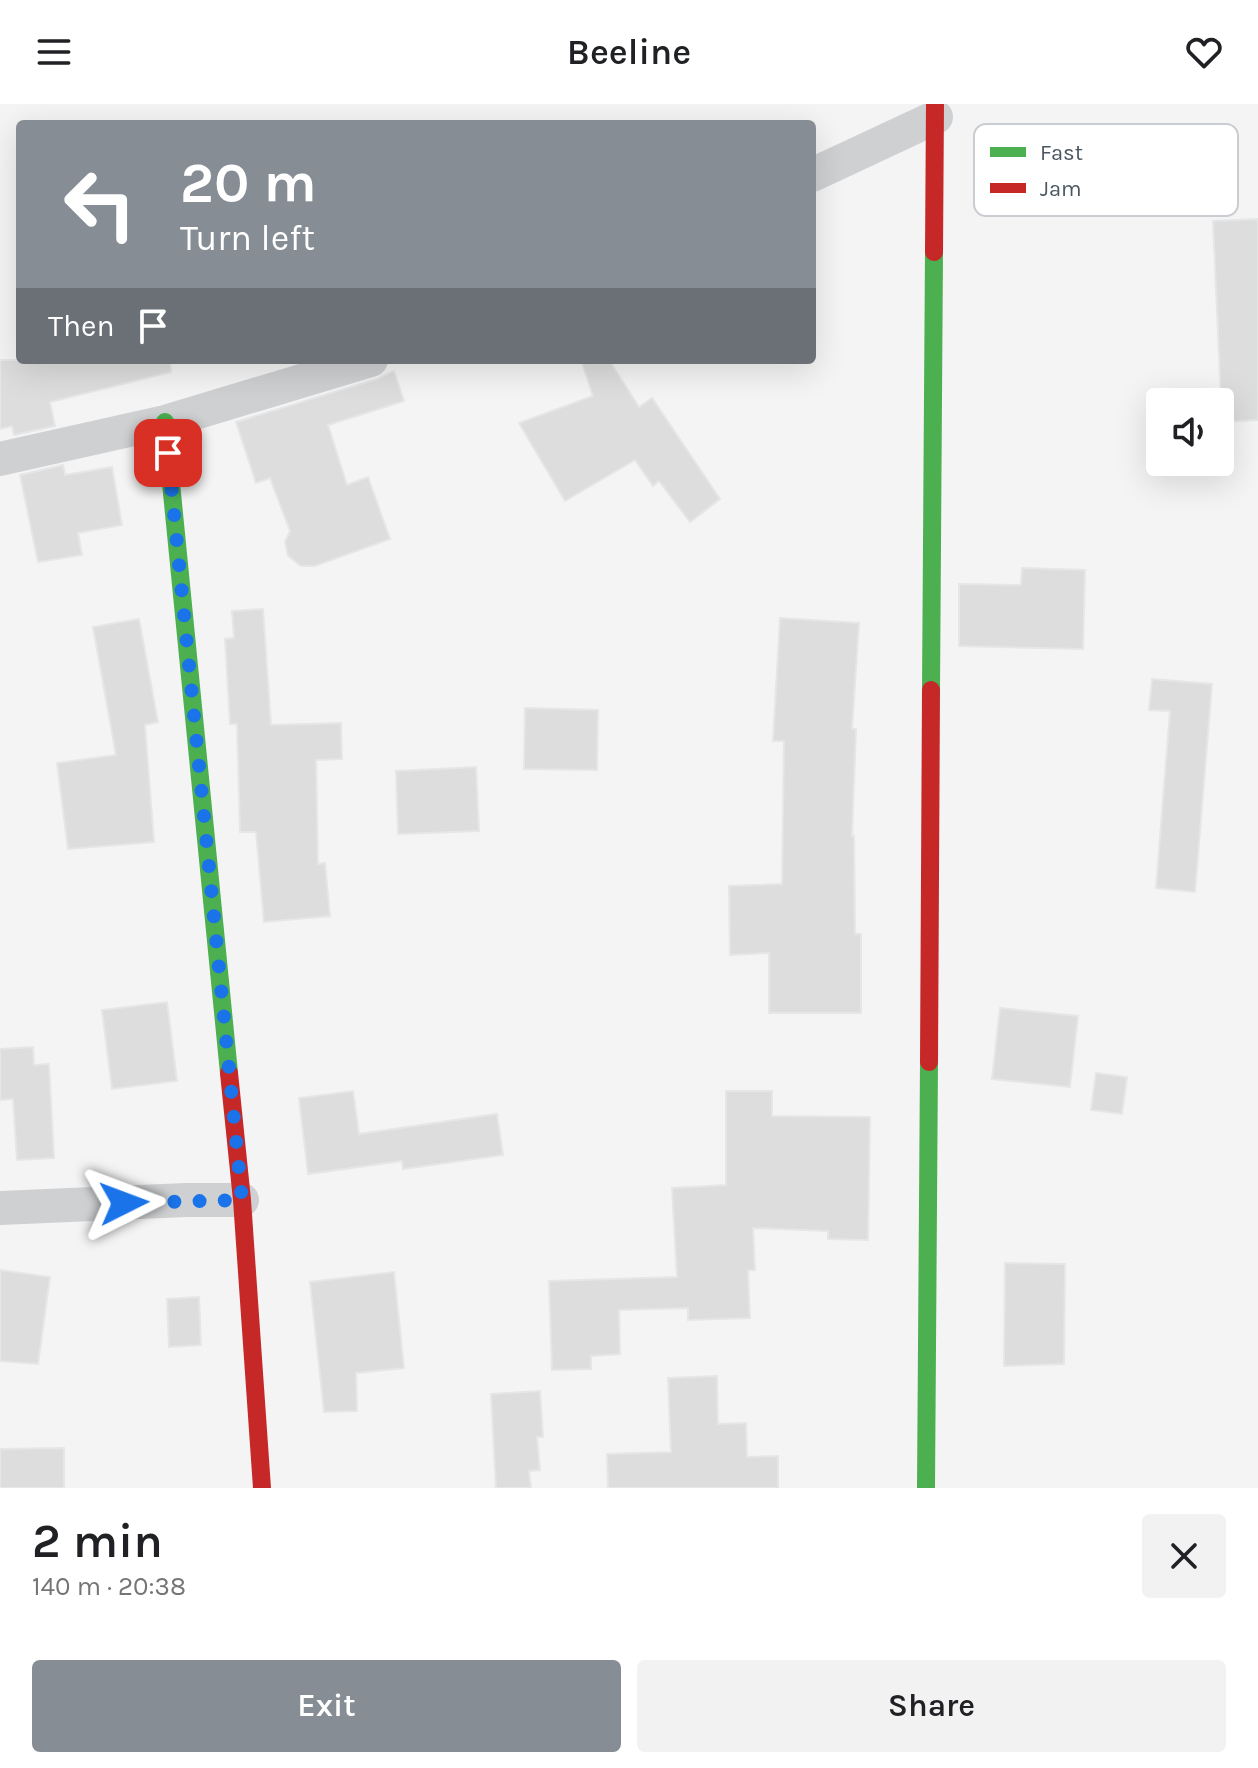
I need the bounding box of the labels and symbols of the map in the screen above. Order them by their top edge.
legend [974,124,1238,216]
text: Fast [1040,140,1083,166]
text: Jam [1040,176,1082,202]
pin [134,419,202,487]
position arrow [82,1161,166,1245]

